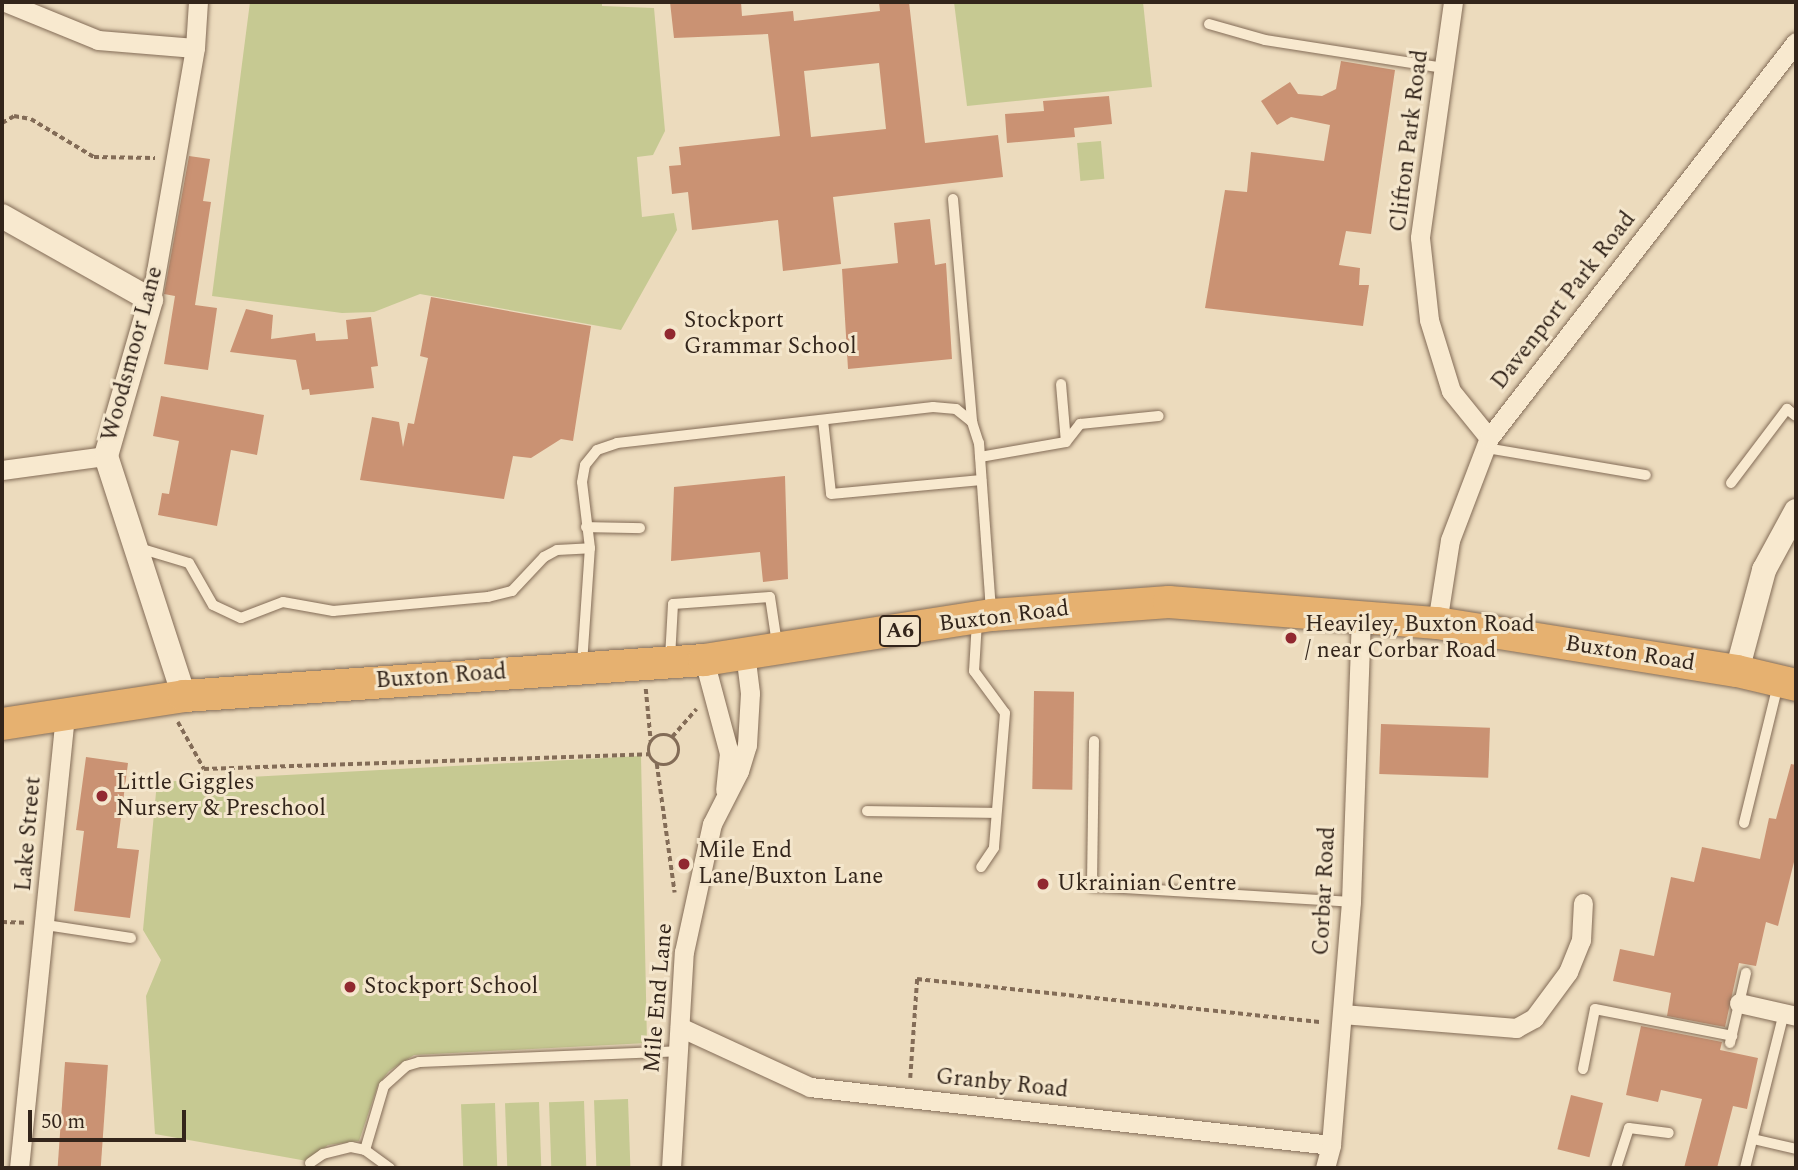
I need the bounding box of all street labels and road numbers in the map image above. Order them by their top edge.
street label: Clifton Park Road [1385,48,1435,234]
street label: Davenport Park Road [1486,207,1642,395]
street label: Woodsmoor Lane [96,264,170,444]
street label: Buxton Road [937,595,1071,639]
road number: A6 [877,614,923,648]
street label: Buxton Road [1563,630,1697,678]
street label: Buxton Road [375,659,507,695]
street label: Lake Street [10,775,48,893]
street label: Corbar Road [1308,826,1342,956]
street label: Mile End Lane [639,922,679,1074]
street label: Granby Road [934,1063,1070,1105]

